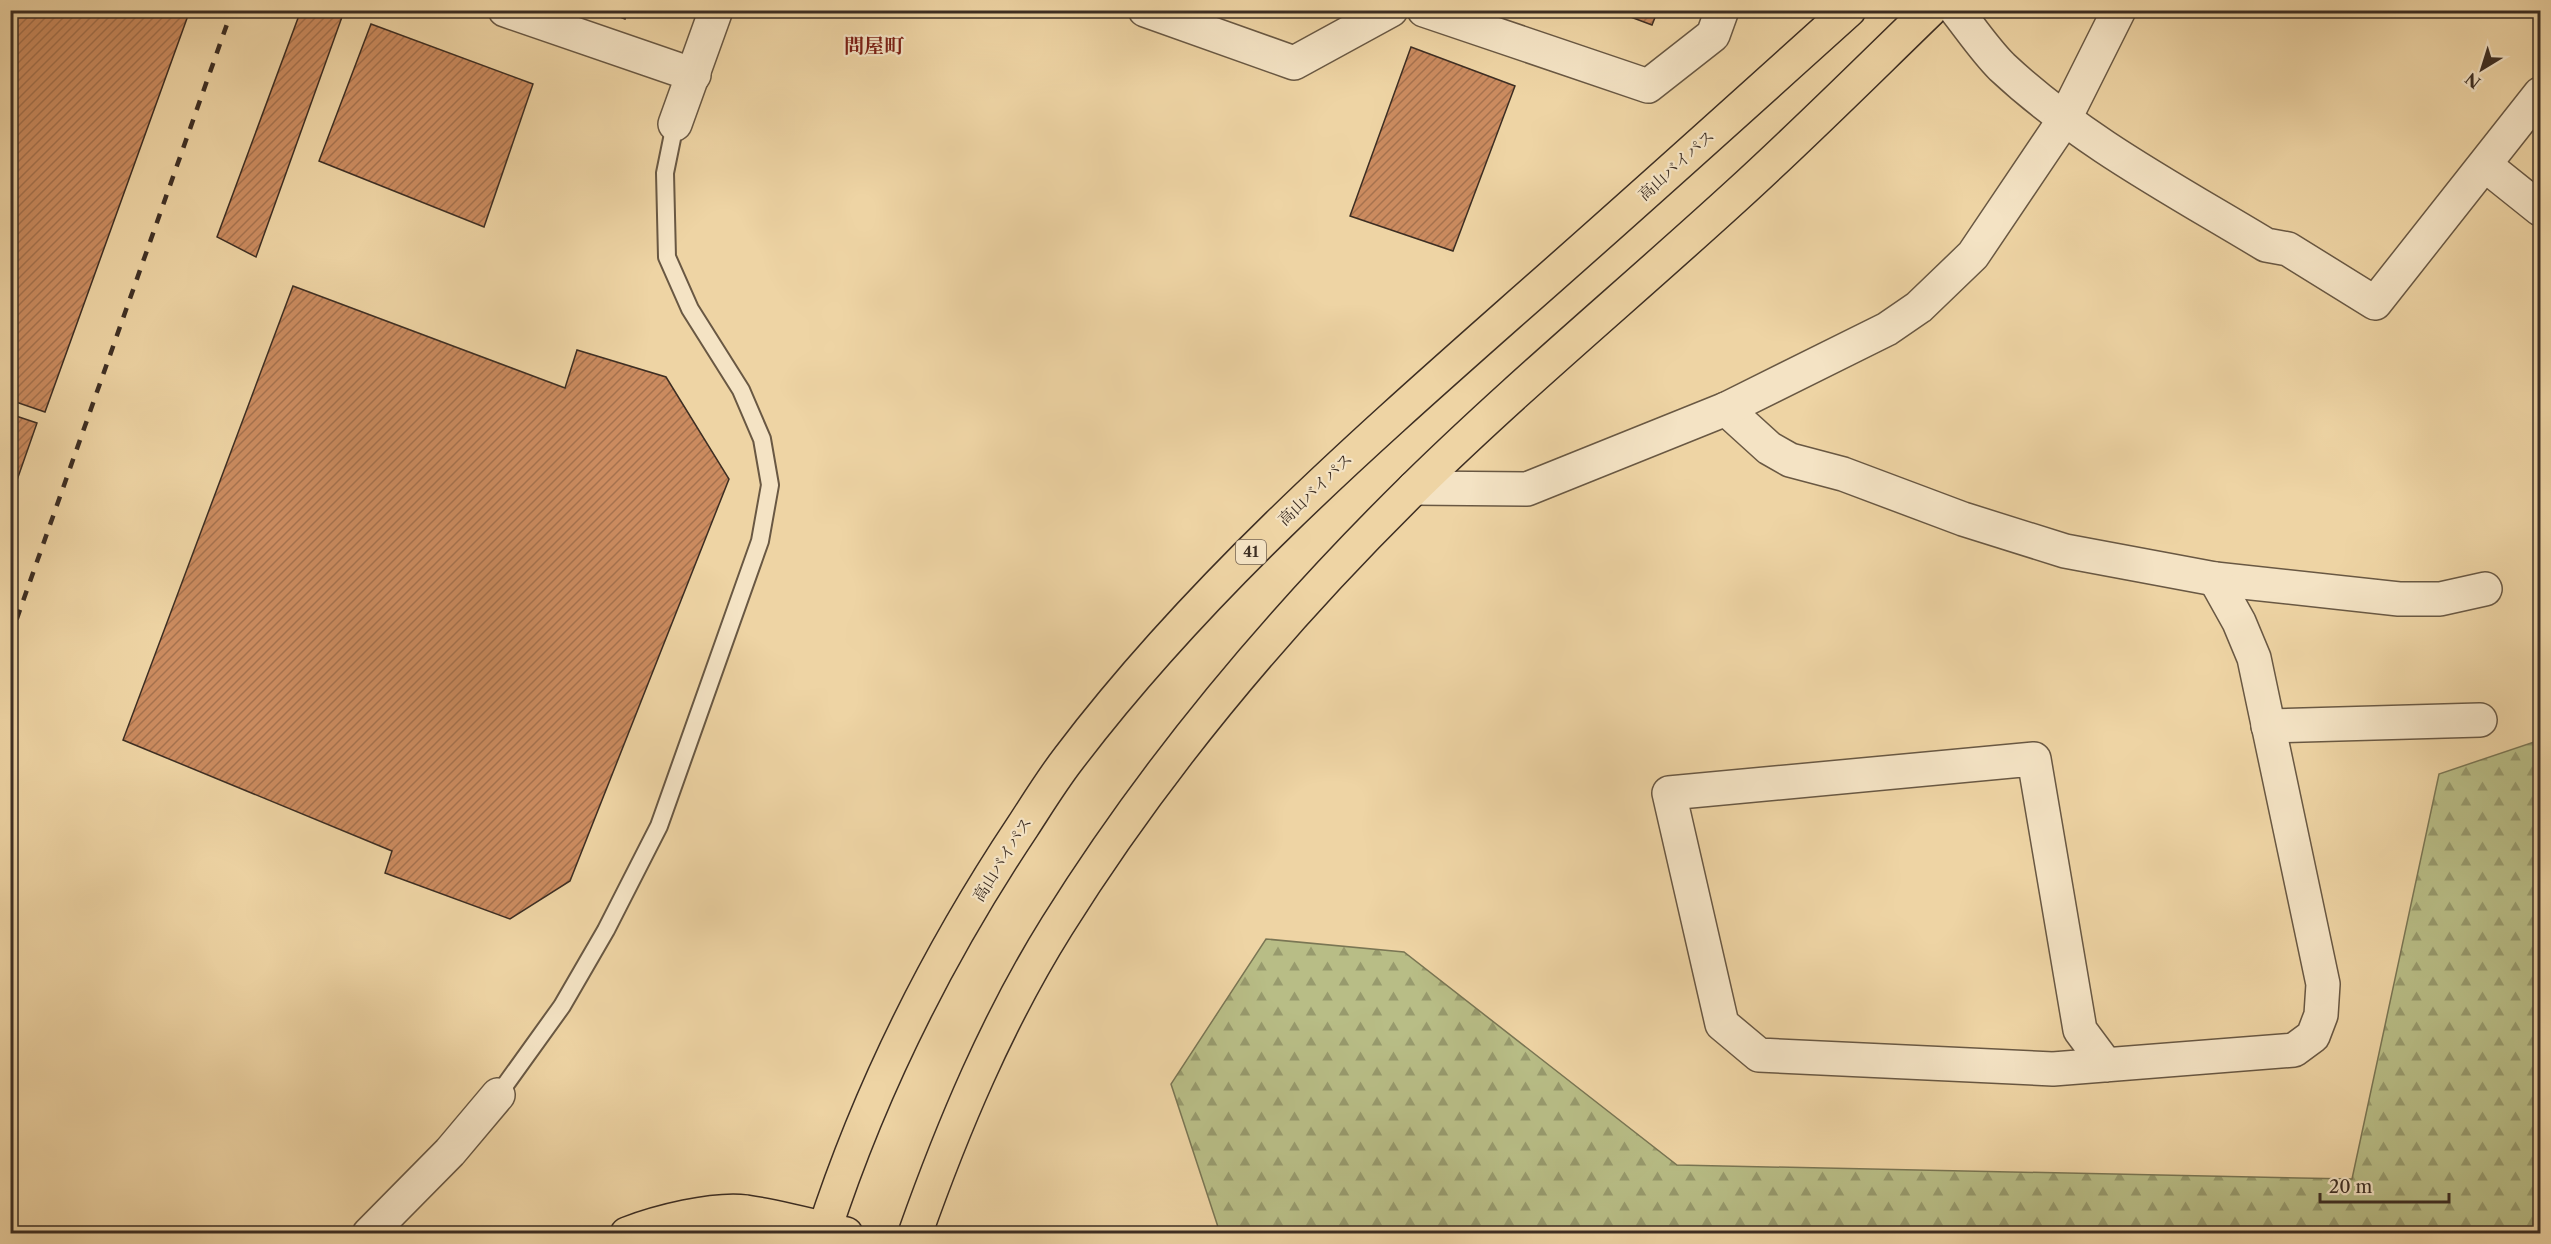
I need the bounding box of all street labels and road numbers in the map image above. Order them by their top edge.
street label: 高山バイパス [1634,126,1718,204]
street label: 高山バイパス [1274,449,1356,529]
road number: 41 [1236,540,1266,564]
street label: 高山バイパス [968,813,1036,905]

